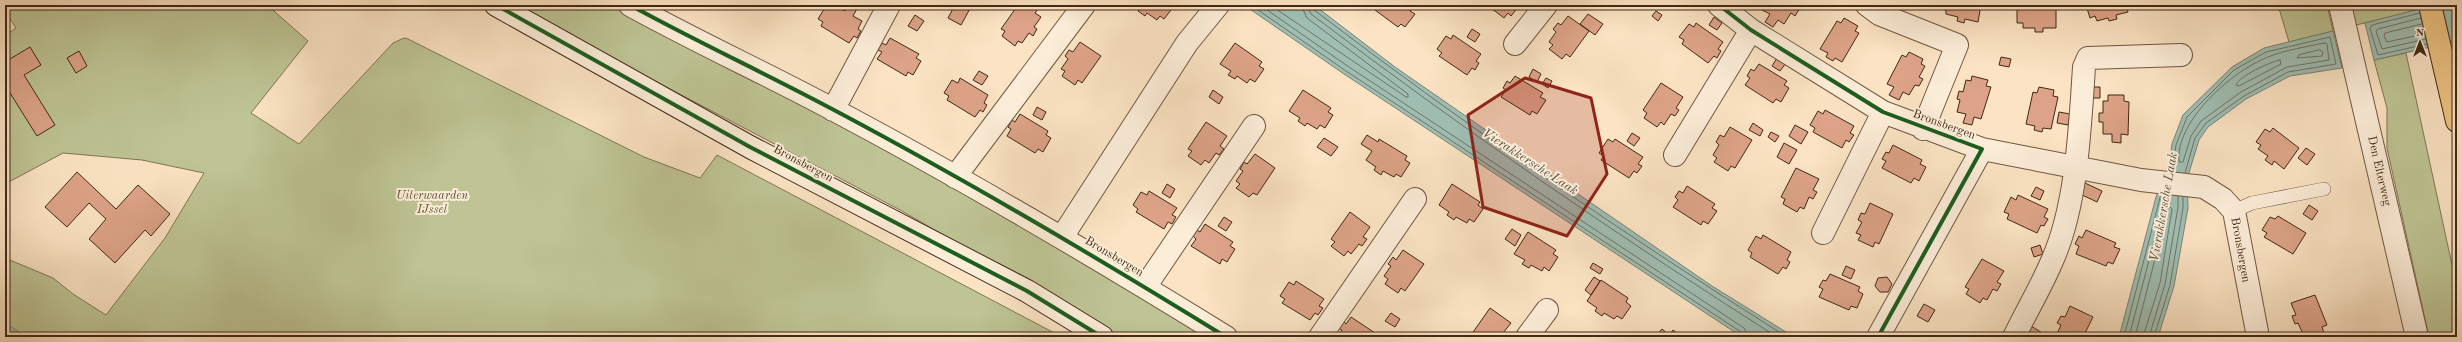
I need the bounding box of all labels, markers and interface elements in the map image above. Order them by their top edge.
north arrow [2400,22,2440,62]
text: N [2416,28,2425,39]
street label: Bronsbergen [1911,108,1978,142]
water label: Vierakkersche Laak [1480,126,1580,198]
street label: Den Elterweg [2365,135,2393,208]
street label: Bronsbergen [771,143,835,185]
water label: Vierakkersche Laak [2148,151,2180,263]
park label: Uiterwaarden IJssel [396,190,468,216]
street label: Bronsbergen [2228,217,2252,284]
street label: Bronsbergen [1083,235,1146,279]

